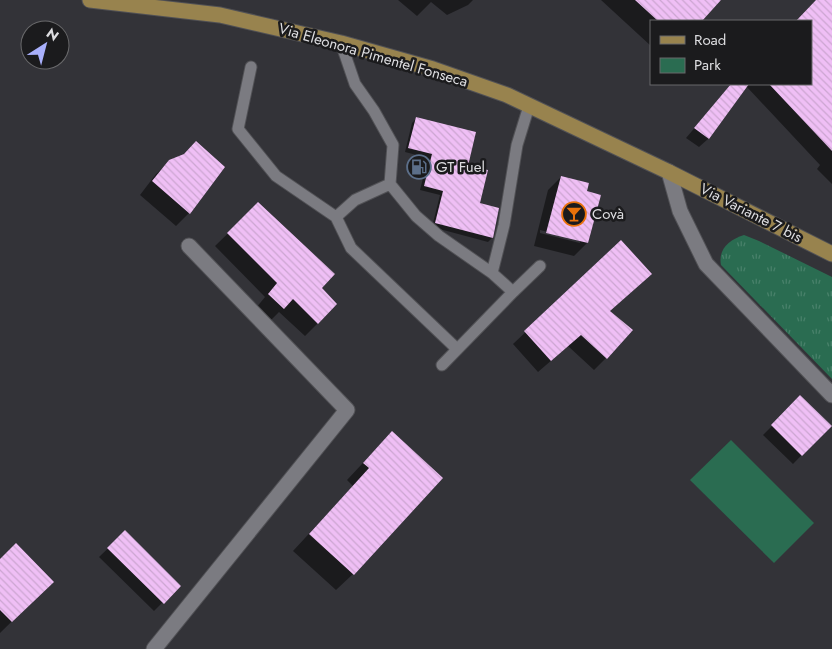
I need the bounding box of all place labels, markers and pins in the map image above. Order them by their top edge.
fuel station icon: GT Fuel [406,154,432,180]
place label: GT Fuel [436,156,485,178]
bar icon: Covà [561,201,587,227]
place label: Covà [592,203,624,225]

